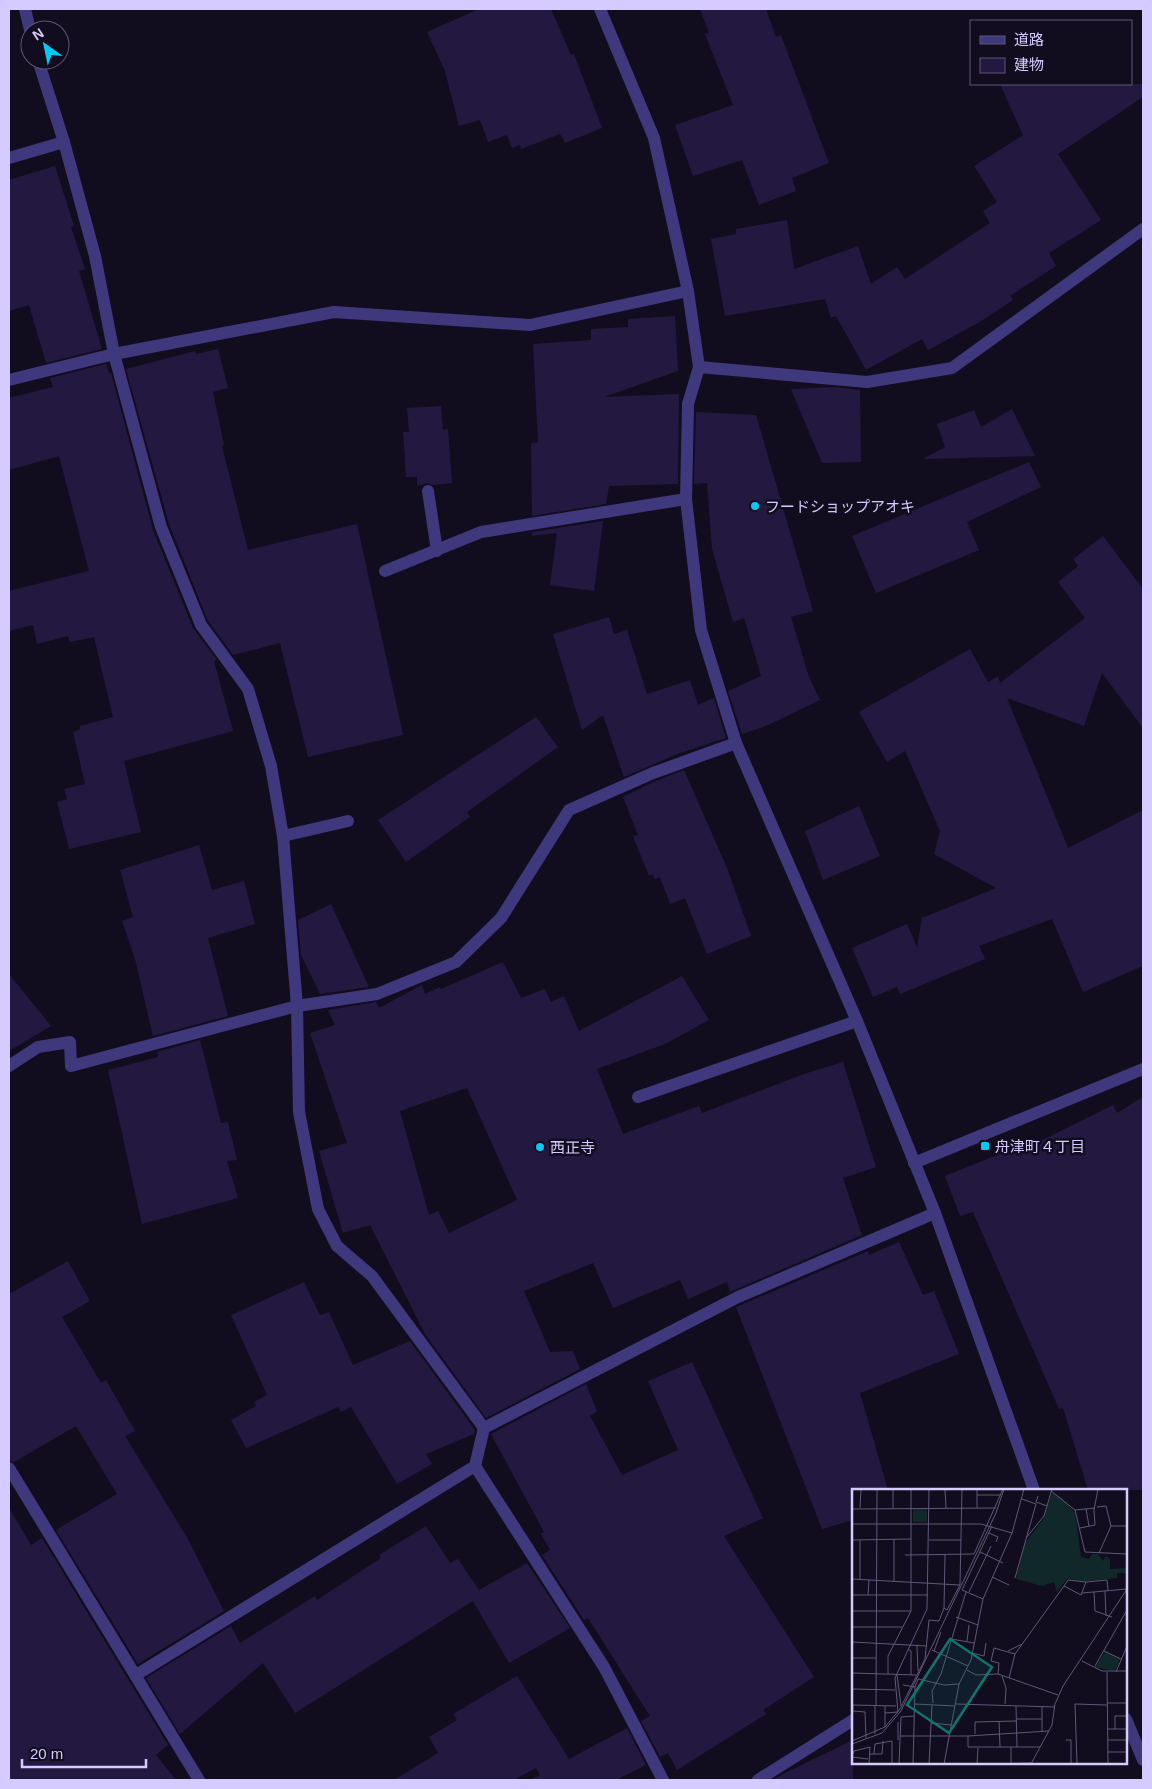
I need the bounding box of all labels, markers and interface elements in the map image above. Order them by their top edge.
north arrow [20,20,70,70]
legend [970,20,1132,85]
text: N [29,25,47,44]
text: 道路 [1014,31,1044,48]
text: 建物 [1014,56,1044,73]
place label: フードショップアオキ [765,498,915,515]
marker: フードショップアオキ [749,500,761,512]
place label: 舟津町４丁目 [995,1138,1085,1155]
place label: 西正寺 [550,1139,595,1156]
marker: 舟津町４丁目 [979,1140,991,1152]
marker: 西正寺 [534,1141,546,1153]
inset map [852,1489,1127,1764]
scale bar [22,1736,146,1768]
text: 20 m [30,1745,63,1762]

